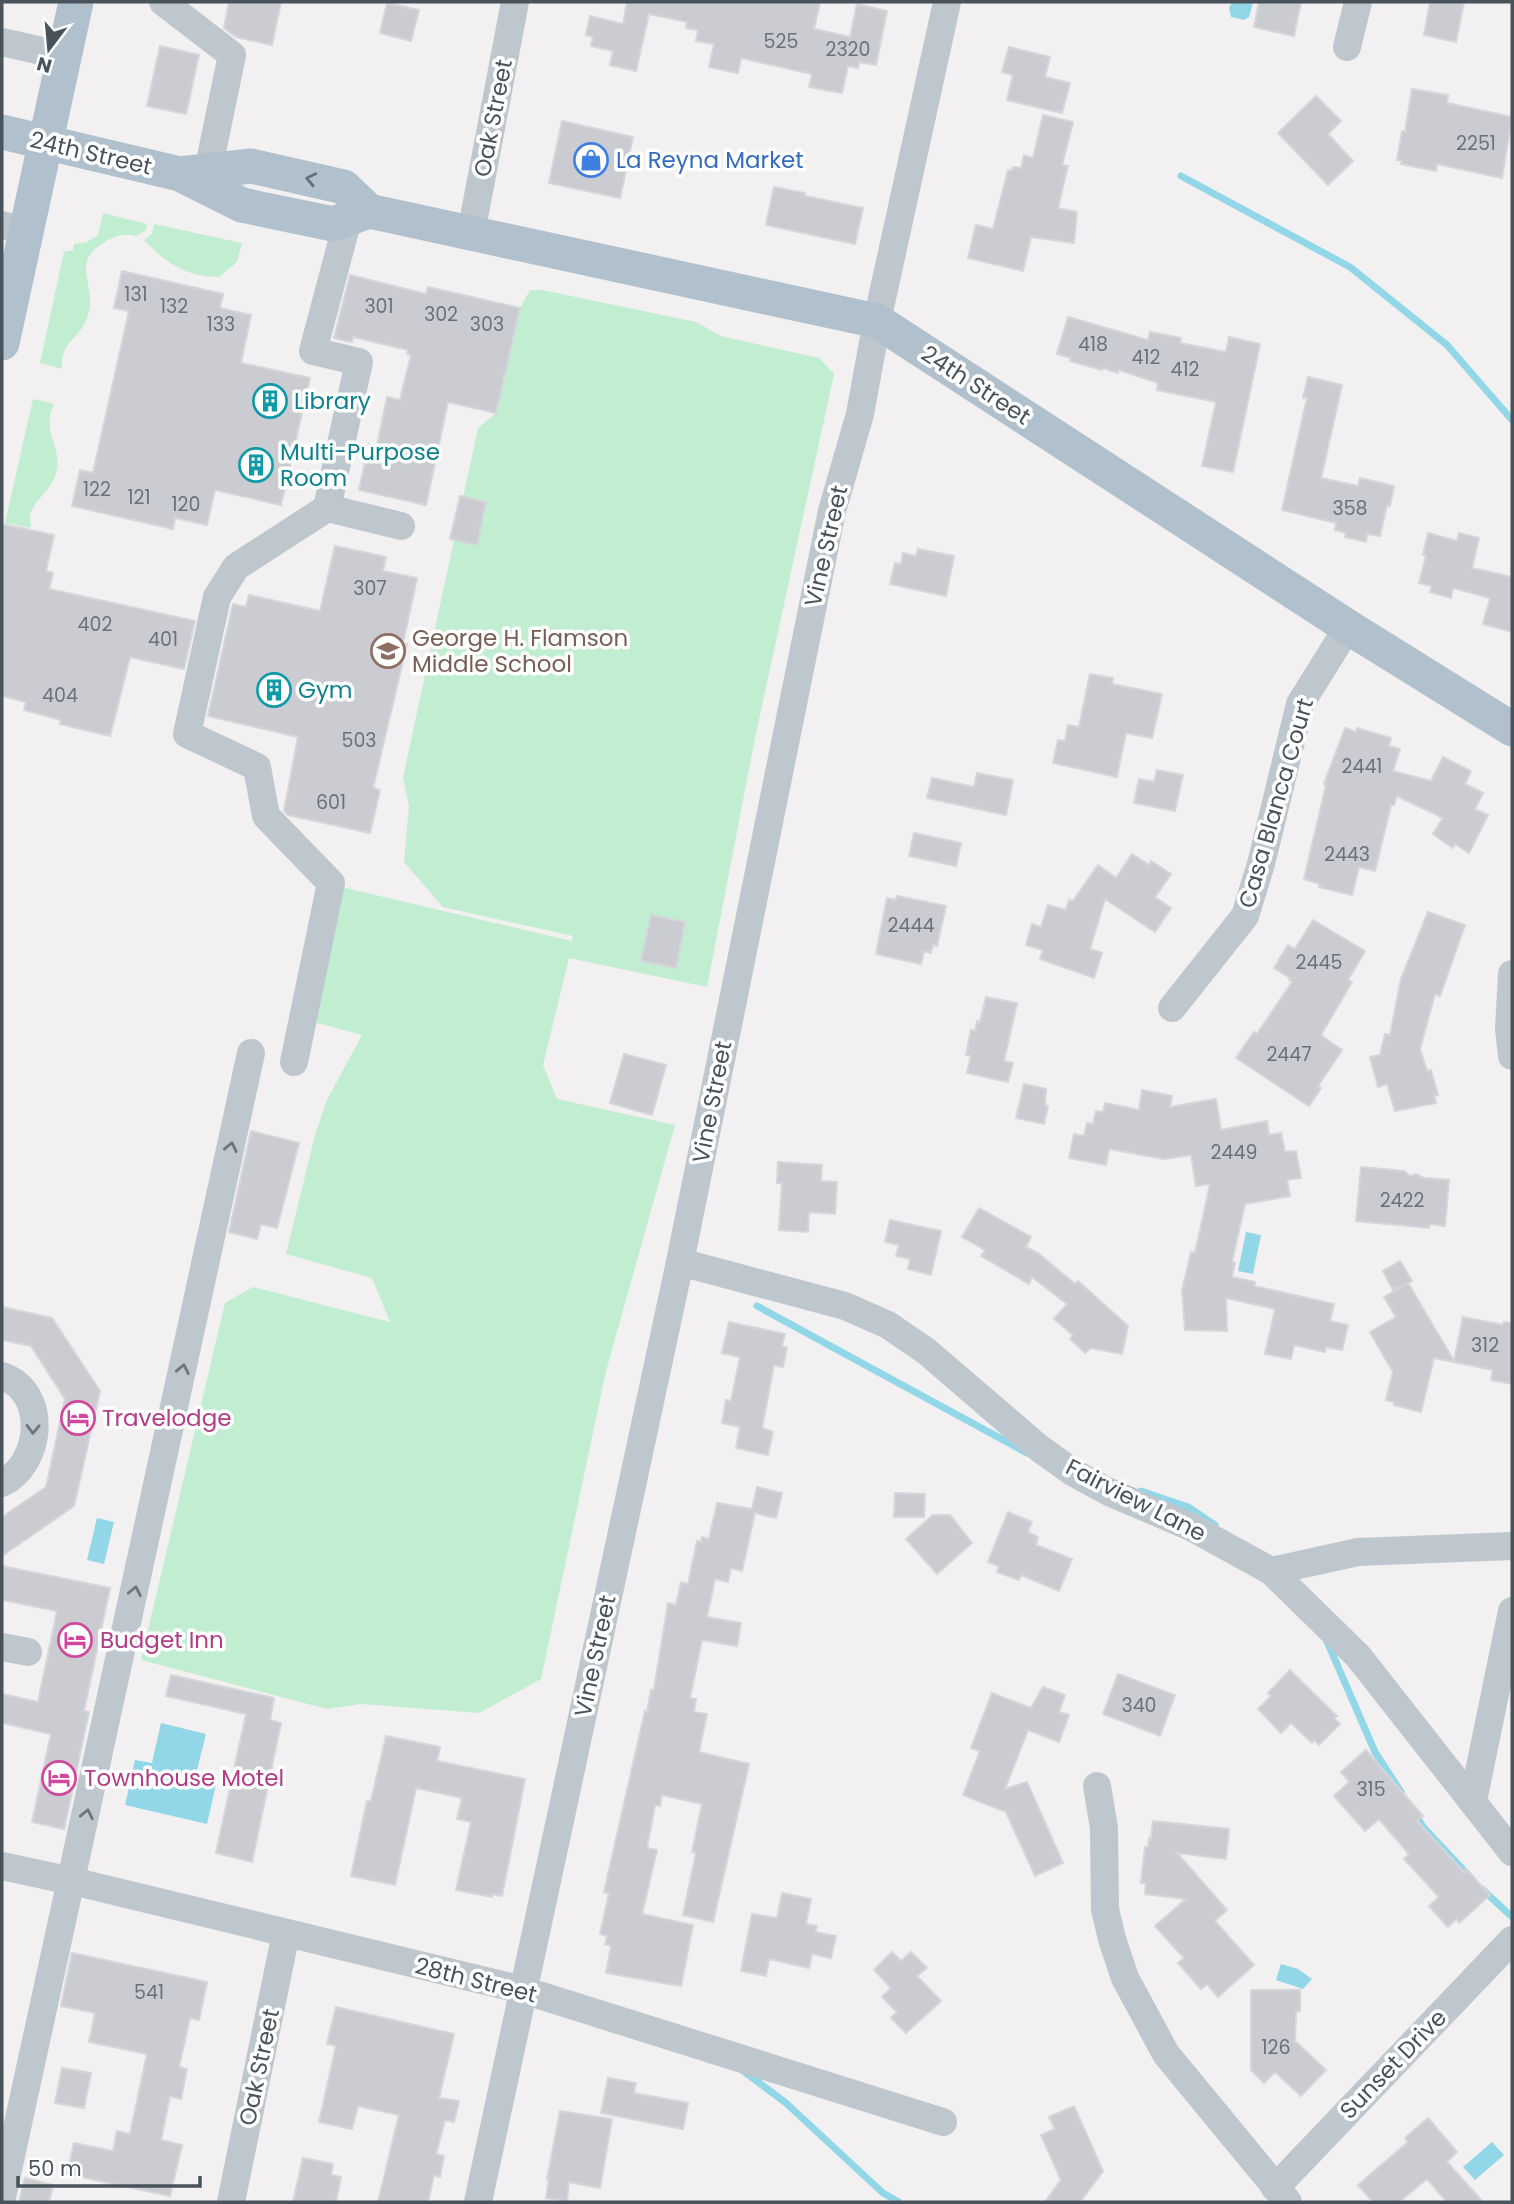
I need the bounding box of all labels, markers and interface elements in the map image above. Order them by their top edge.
north arrow [14,14,84,84]
house number: 525 [764,28,798,55]
house number: 2320 [826,36,870,63]
text: N [34,50,55,80]
street label: Oak Street [466,57,520,179]
street label: 24th Street [27,123,155,183]
house number: 2251 [1456,130,1496,157]
shop icon: La Reyna Market [572,141,610,179]
place label: La Reyna Market [616,144,804,176]
one-way arrow [306,173,318,188]
house number: 131 [124,281,148,308]
house number: 132 [160,293,188,320]
house number: 301 [364,293,394,320]
house number: 302 [424,301,458,328]
house number: 133 [207,311,235,338]
house number: 303 [470,311,504,338]
house number: 418 [1078,331,1108,358]
street label: 24th Street [915,338,1037,432]
house number: 412 [1132,344,1161,371]
house number: 412 [1171,356,1200,383]
building icon: Library [251,382,289,420]
place label: Library [294,385,371,417]
place label: Multi-Purpose Room [280,436,440,494]
building icon: Multi-Purpose Room [237,446,275,484]
house number: 122 [83,476,111,503]
street label: Vine Street [797,482,855,610]
house number: 121 [127,484,151,511]
house number: 120 [172,491,200,518]
house number: 358 [1332,495,1368,522]
house number: 307 [353,575,387,602]
house number: 402 [78,611,112,638]
place label: George H. Flamson Middle School [412,622,628,680]
house number: 401 [148,626,178,653]
school or university icon: George H. Flamson Middle School [369,632,407,670]
building icon: Gym [255,671,293,709]
place label: Gym [298,674,353,706]
house number: 404 [42,682,78,709]
street label: Casa Blanca Court [1231,694,1321,912]
house number: 503 [341,727,377,754]
house number: 2441 [1342,753,1382,780]
house number: 601 [316,789,346,816]
house number: 2443 [1324,841,1370,868]
house number: 2444 [888,912,934,939]
house number: 2445 [1296,949,1342,976]
street label: Vine Street [684,1038,740,1166]
house number: 2447 [1266,1041,1312,1068]
house number: 2449 [1211,1139,1257,1166]
one-way arrow [222,1141,237,1153]
house number: 2422 [1380,1187,1424,1214]
house number: 312 [1471,1332,1499,1359]
one-way arrow [174,1363,189,1375]
hotel icon: Travelodge [59,1399,97,1437]
place label: Travelodge [102,1402,231,1434]
one-way arrow [26,1424,41,1435]
street label: Fairview Lane [1060,1451,1212,1549]
one-way arrow [126,1585,141,1597]
street label: Vine Street [566,1592,624,1720]
hotel icon: Budget Inn [56,1621,94,1659]
place label: Budget Inn [100,1624,224,1656]
house number: 340 [1121,1692,1157,1719]
hotel icon: Townhouse Motel [40,1759,78,1797]
place label: Townhouse Motel [84,1762,284,1794]
house number: 315 [1356,1776,1386,1803]
one-way arrow [78,1808,93,1820]
street label: 28th Street [412,1949,540,2011]
house number: 541 [134,1979,164,2006]
street label: Sunset Drive [1332,2002,1454,2126]
street label: Oak Street [231,2005,287,2129]
house number: 126 [1261,2034,1291,2061]
scale bar [18,2144,200,2188]
text: 50 m [28,2154,82,2183]

